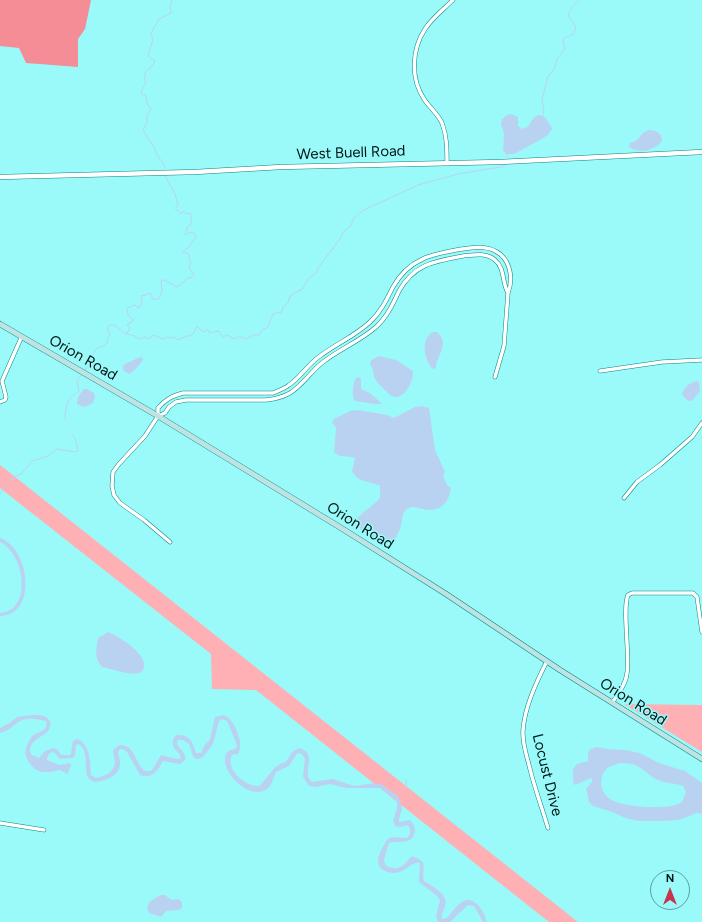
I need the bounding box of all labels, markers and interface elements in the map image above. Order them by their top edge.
street label: West Buell Road [296,142,406,164]
street label: Orion Road [46,331,120,385]
street label: Orion Road [323,498,397,554]
street label: Orion Road [596,674,670,730]
street label: Locust Drive [528,732,566,818]
north arrow [650,870,690,910]
text: N [666,872,674,885]

